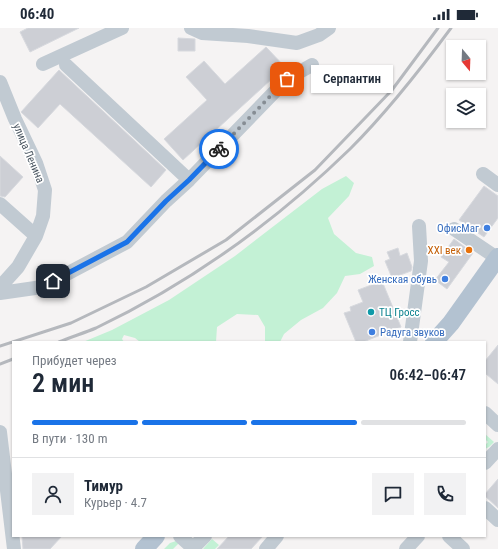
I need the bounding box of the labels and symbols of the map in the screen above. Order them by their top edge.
north arrow [446,40,486,80]
pin [270,62,304,96]
callout: Серпантин [311,65,393,93]
street label: улица Ленина [10,122,47,185]
courier [199,129,239,169]
place label: ОфисМаг [437,222,479,235]
marker: ОфисМаг [482,223,492,233]
place label: XXI век [428,244,462,257]
marker: XXI век [464,245,474,255]
pin [36,264,70,298]
place label: Женская обувь [368,273,437,286]
marker: Женская обувь [440,274,450,284]
place label: ТЦ Гросс [379,306,420,319]
marker: ТЦ Гросс [366,307,376,317]
place label: Радуга звуков [380,326,445,339]
marker: Радуга звуков [367,327,377,337]

